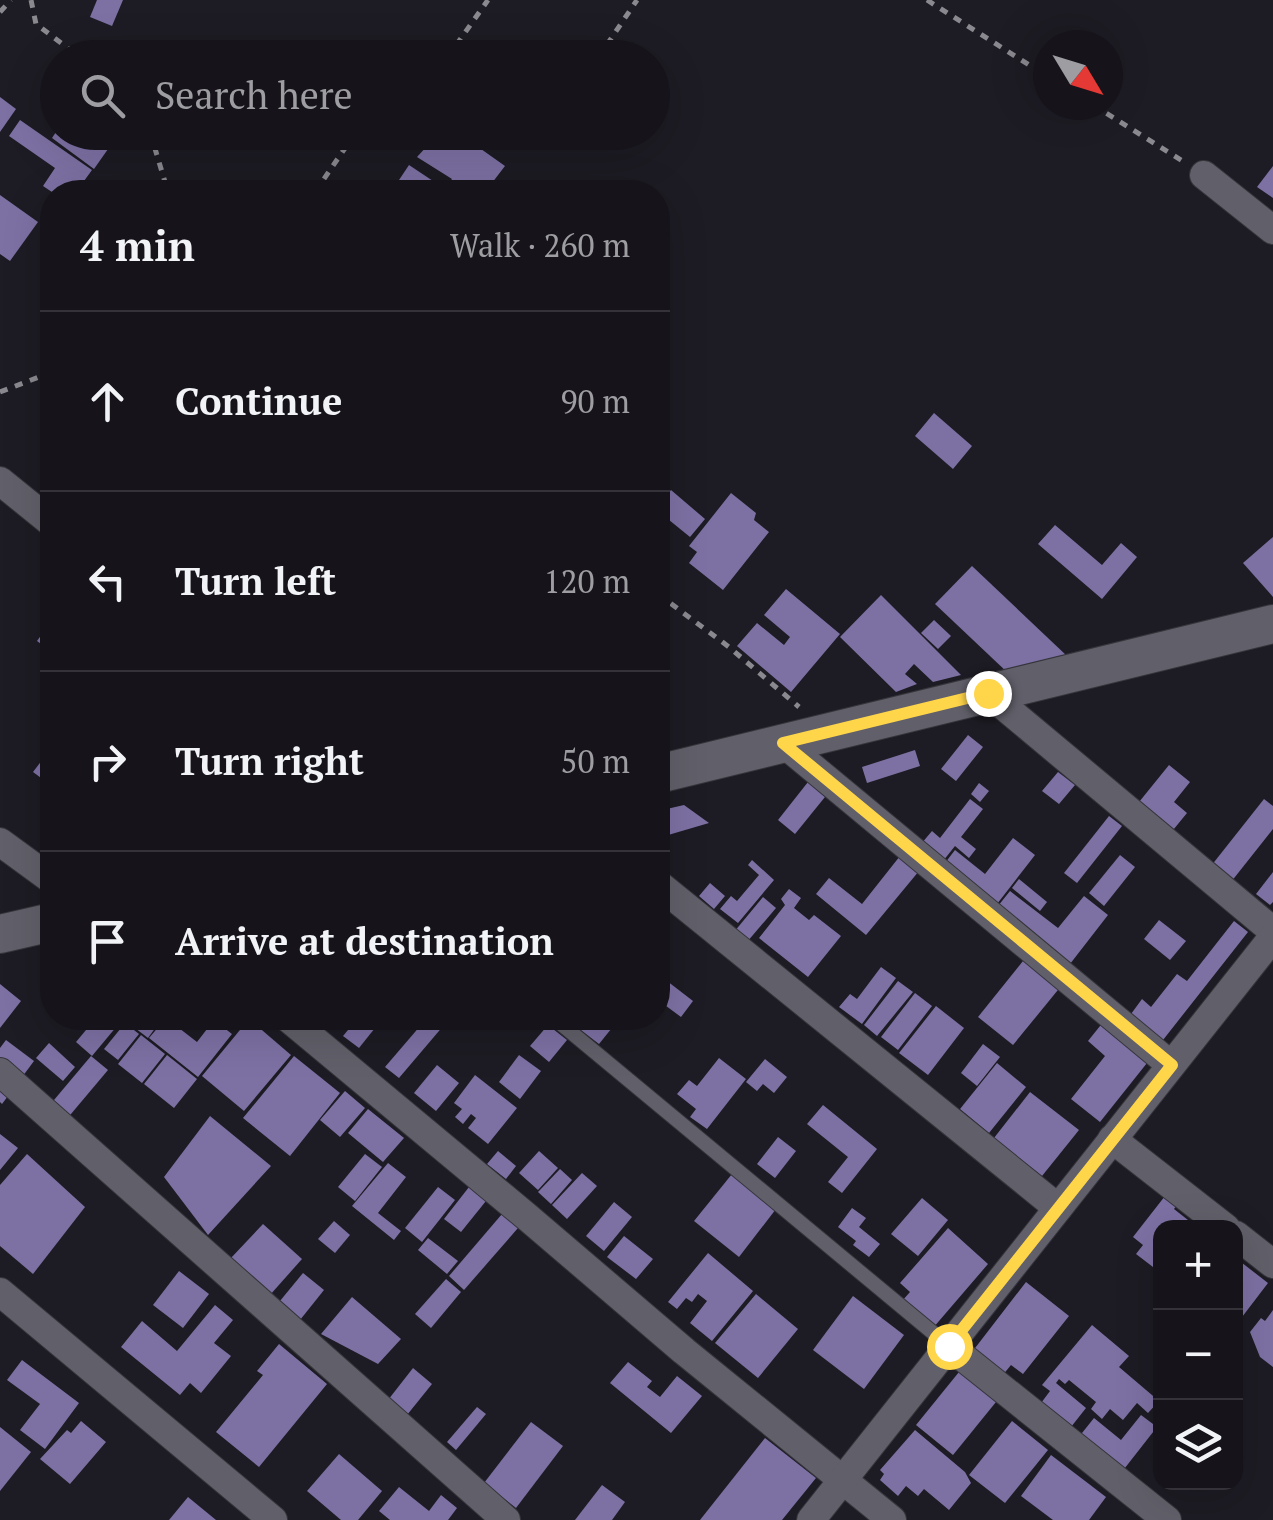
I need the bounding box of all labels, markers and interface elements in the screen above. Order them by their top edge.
north arrow [1033,30,1123,120]
search box [40,40,670,150]
icon: search [75,68,130,123]
text: Search here [155,70,353,120]
text: 4 min [80,217,195,273]
text: Walk · 260 m [450,224,630,266]
icon: ahead [80,374,135,429]
text: Continue [175,376,342,426]
text: 90 m [560,380,630,422]
icon: left [80,554,135,609]
text: Turn left [175,556,336,606]
text: 120 m [543,560,630,602]
route end [966,671,1012,717]
icon: right [80,734,135,789]
text: Turn right [175,736,364,786]
text: 50 m [560,740,630,782]
icon: arrive [80,914,135,969]
text: Arrive at destination [175,916,554,966]
map controls [1153,1220,1243,1490]
button: + [1153,1220,1243,1310]
button: − [1153,1310,1243,1400]
route start [927,1324,973,1370]
button: layers [1153,1400,1243,1490]

